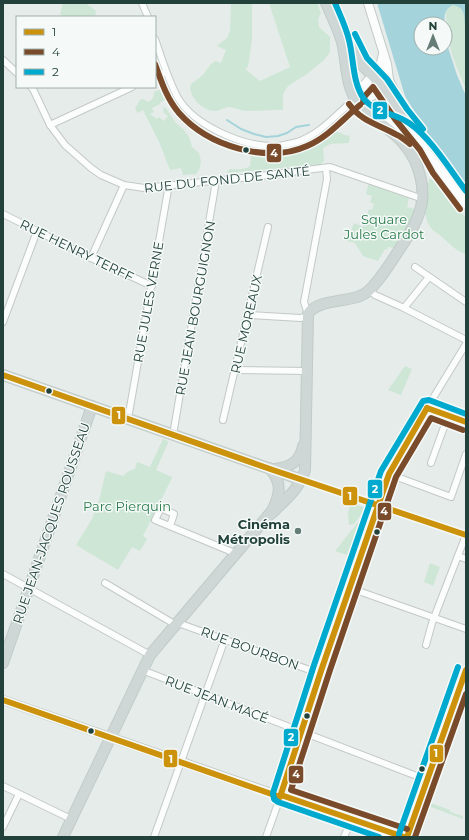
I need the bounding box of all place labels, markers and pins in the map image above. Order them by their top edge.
unlabelled marker [241,145,251,155]
unlabelled marker [44,386,54,396]
place label: Cinéma Métropolis [218,516,290,547]
marker: Cinéma Métropolis [293,526,303,536]
unlabelled marker [372,527,382,537]
unlabelled marker [302,711,312,721]
unlabelled marker [86,726,96,736]
unlabelled marker [417,764,427,774]

